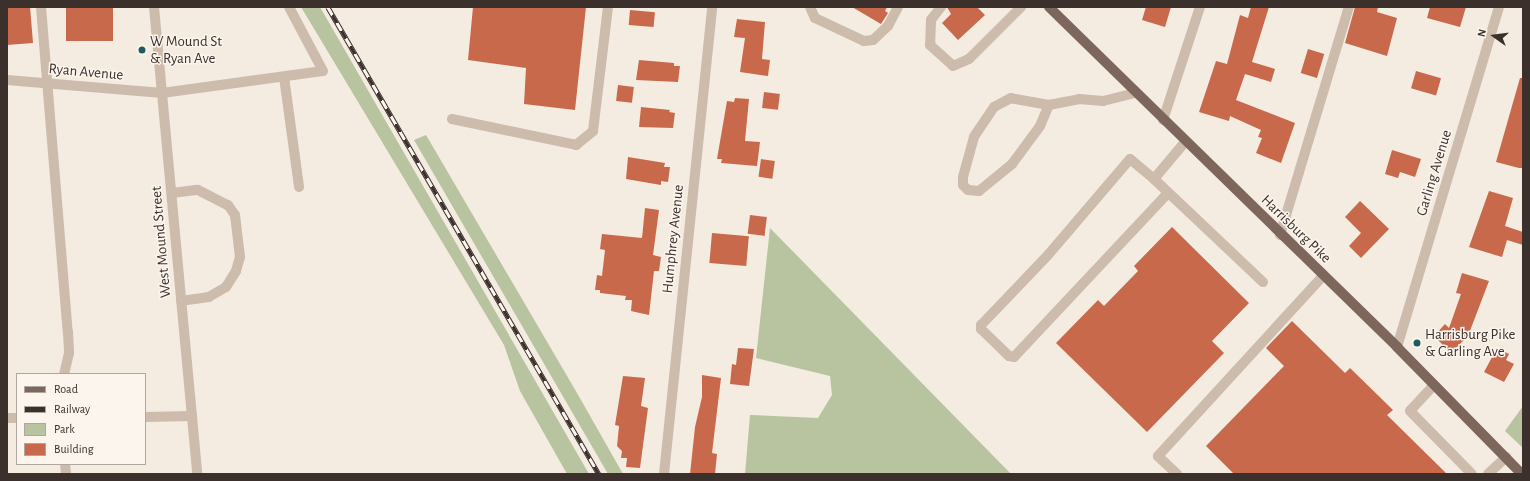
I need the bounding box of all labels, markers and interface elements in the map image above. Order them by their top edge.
north arrow [1474,16,1514,56]
text: N [1476,28,1488,38]
place label: W Mound St & Ryan Ave [150,32,222,67]
marker: W Mound St & Ryan Ave [137,45,147,55]
street label: Ryan Avenue [48,60,124,84]
street label: Garling Avenue [1412,128,1456,218]
street label: Humphrey Avenue [658,184,688,294]
street label: West Mound Street [147,185,175,299]
street label: Harrisburg Pike [1257,191,1335,267]
place label: Harrisburg Pike & Garling Ave [1425,325,1515,360]
marker: Harrisburg Pike & Garling Ave [1412,338,1422,348]
legend [16,373,146,465]
text: Road [54,383,78,395]
text: Railway [54,403,90,415]
text: Park [54,423,75,435]
text: Building [54,443,94,455]

